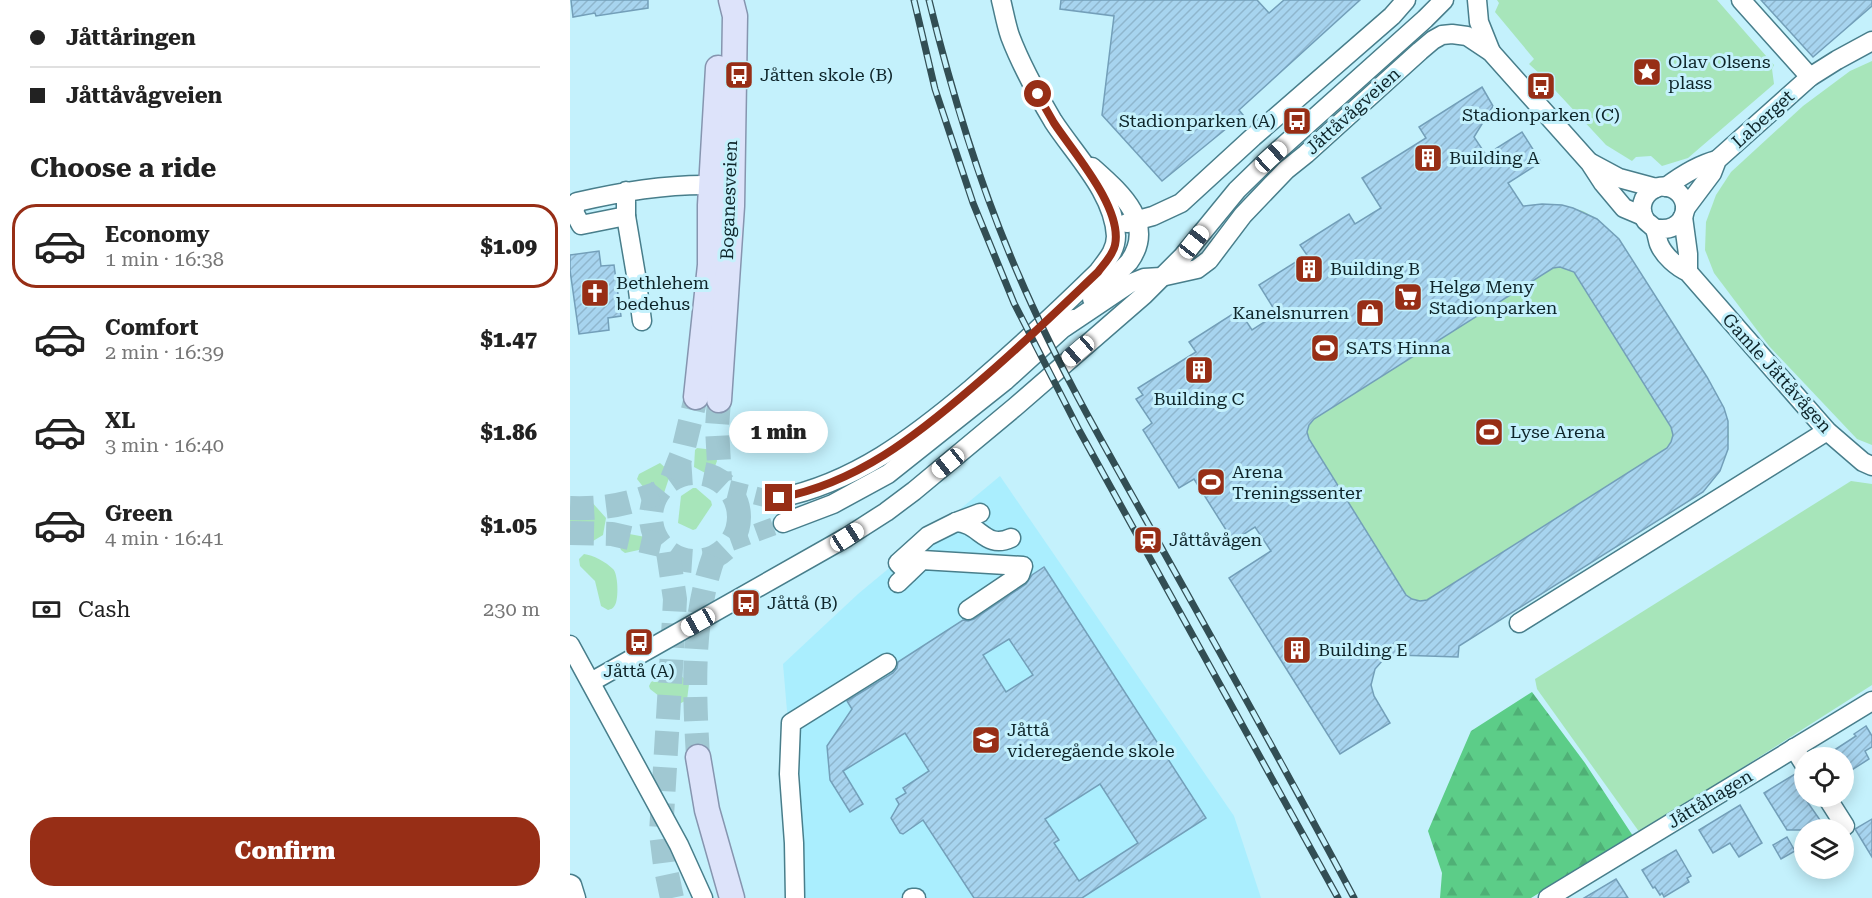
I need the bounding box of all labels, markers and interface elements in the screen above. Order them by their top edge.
text: Jåttåringen [66,25,196,50]
place label: Olav Olsens plass [1668,51,1771,93]
place icon: Olav Olsens plass [1631,56,1663,88]
bus stop icon: Jåtten skole (B) [723,59,755,91]
street label: Jåttåvågveien [1301,63,1404,158]
place label: Jåtten skole (B) [760,64,893,85]
bus stop icon: Stadionparken (C) [1525,70,1557,102]
route start [1024,80,1051,107]
text: Jåttåvågveien [66,83,222,108]
street label: Laberget [1727,85,1798,152]
place label: Stadionparken (C) [1462,104,1620,125]
bus stop icon: Stadionparken (A) [1281,105,1313,137]
place label: Stadionparken (A) [1119,110,1276,131]
car [1252,138,1290,176]
street label: Boganesveien [716,139,741,260]
building icon: Building A [1412,142,1444,174]
place label: Building A [1449,147,1540,168]
text: Choose a ride [30,152,216,184]
icon: car [33,219,87,273]
text: Economy [105,222,209,247]
car [1176,222,1212,262]
text: $1.09 [480,234,537,259]
text: 1 min · 16:38 [105,247,224,271]
building icon: Building B [1293,253,1325,285]
place label: Building B [1330,258,1420,279]
place label: Bethlehem bedehus [616,272,709,314]
place label: Helgø Meny Stadionparken [1429,276,1558,318]
church icon: Bethlehem bedehus [579,277,611,309]
supermarket icon: Helgø Meny Stadionparken [1392,281,1424,313]
shop icon: Kanelsnurren [1354,297,1386,329]
place label: Kanelsnurren [1232,302,1349,323]
street label: Gamle Jåttåvågen [1718,309,1837,437]
icon: car [33,312,87,366]
text: Comfort [105,315,198,340]
text: $1.47 [480,327,537,352]
car [1059,332,1097,370]
sports icon: SATS Hinna [1309,332,1341,364]
place label: SATS Hinna [1346,337,1451,358]
text: 2 min · 16:39 [105,340,224,364]
building icon: Building C [1183,354,1215,386]
place label: Building C [1154,388,1245,409]
icon: car [33,405,87,459]
text: XL [105,408,135,433]
callout: 1 min [730,411,828,453]
sports icon: Lyse Arena [1473,416,1505,448]
text: $1.86 [480,420,537,445]
text: 1 min [750,420,807,444]
place label: Lyse Arena [1510,421,1606,442]
text: 3 min · 16:40 [105,433,224,457]
car [928,445,968,481]
place label: Arena Treningssenter [1232,461,1362,503]
sports icon: Arena Treningssenter [1195,466,1227,498]
route end [765,484,792,511]
icon: car [33,498,87,552]
text: Green [105,501,173,526]
text: $1.05 [480,513,537,538]
car [827,520,867,554]
station icon: Jåttåvågen [1132,524,1164,556]
text: 4 min · 16:41 [105,526,224,550]
place label: Jåttåvågen [1169,529,1263,550]
bus stop icon: Jåttå (B) [730,587,762,619]
place label: Jåttå (B) [767,592,838,613]
icon: cash [30,593,63,626]
text: Cash [78,597,130,622]
text: 230 m [483,597,540,621]
car [678,605,718,639]
bus stop icon: Jåttå (A) [623,626,655,658]
building icon: Building E [1281,634,1313,666]
place label: Building E [1318,639,1408,660]
place label: Jåttå (A) [603,660,675,681]
place label: Jåttå videregående skole [1007,719,1175,761]
school or university icon: Jåttå videregående skole [970,724,1002,756]
map controls [1794,747,1854,879]
button: locate [1794,747,1854,807]
street label: Jåttåhagen [1664,765,1756,832]
button: Confirm [30,817,540,886]
button: layers [1794,819,1854,879]

